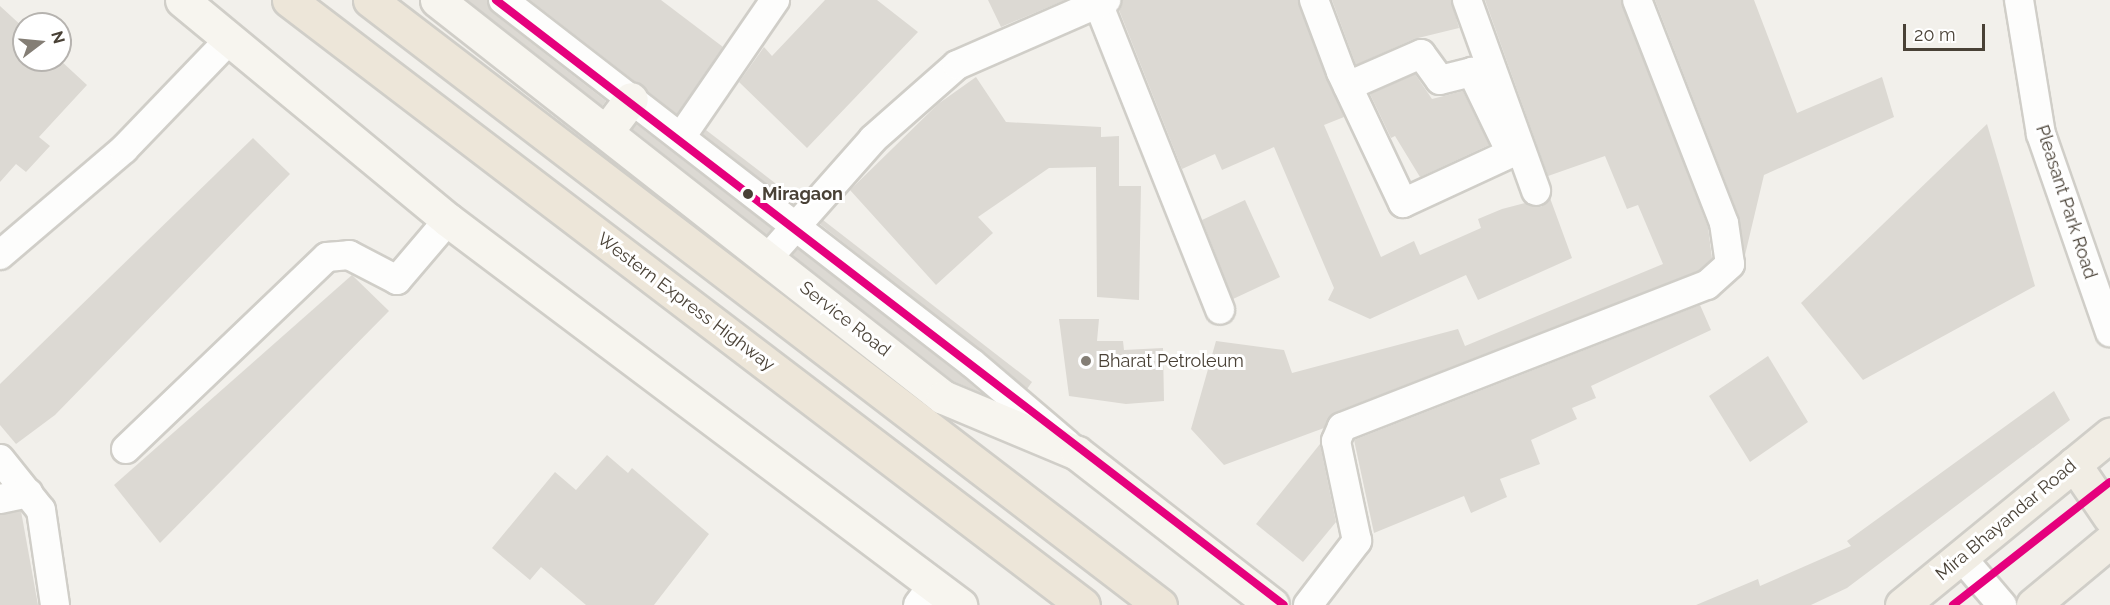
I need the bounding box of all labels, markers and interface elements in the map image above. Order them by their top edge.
north arrow [12,12,72,72]
scale bar [1906,12,1988,50]
text: 20 m [1914,24,1956,45]
text: N [47,29,69,46]
street label: Pleasant Park Road [2031,122,2101,282]
place label: Miragaon [762,183,843,205]
marker: Miragaon [739,185,757,203]
street label: Western Express Highway [593,228,779,376]
street label: Service Road [795,277,895,361]
place label: Bharat Petroleum [1098,350,1244,372]
marker: Bharat Petroleum [1079,354,1093,368]
street label: Mira Bhayandar Road [1931,455,2081,585]

